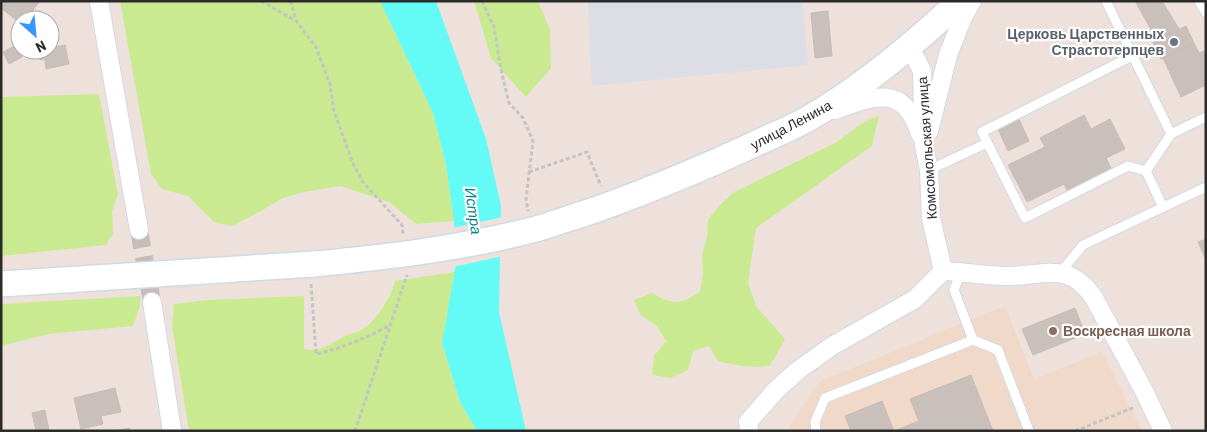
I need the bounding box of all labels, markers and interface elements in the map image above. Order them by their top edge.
north arrow [10,10,60,60]
place label: Церковь Царственных Страстотерпцев [1007,25,1164,58]
marker: Церковь Царственных Страстотерпцев [1168,36,1180,48]
text: N [33,37,49,57]
street label: Комсомольская улица [913,76,940,220]
street label: улица Ленина [747,96,834,153]
water label: Истра [462,186,486,236]
place label: Воскресная школа [1063,322,1191,339]
marker: Воскресная школа [1047,325,1059,337]

